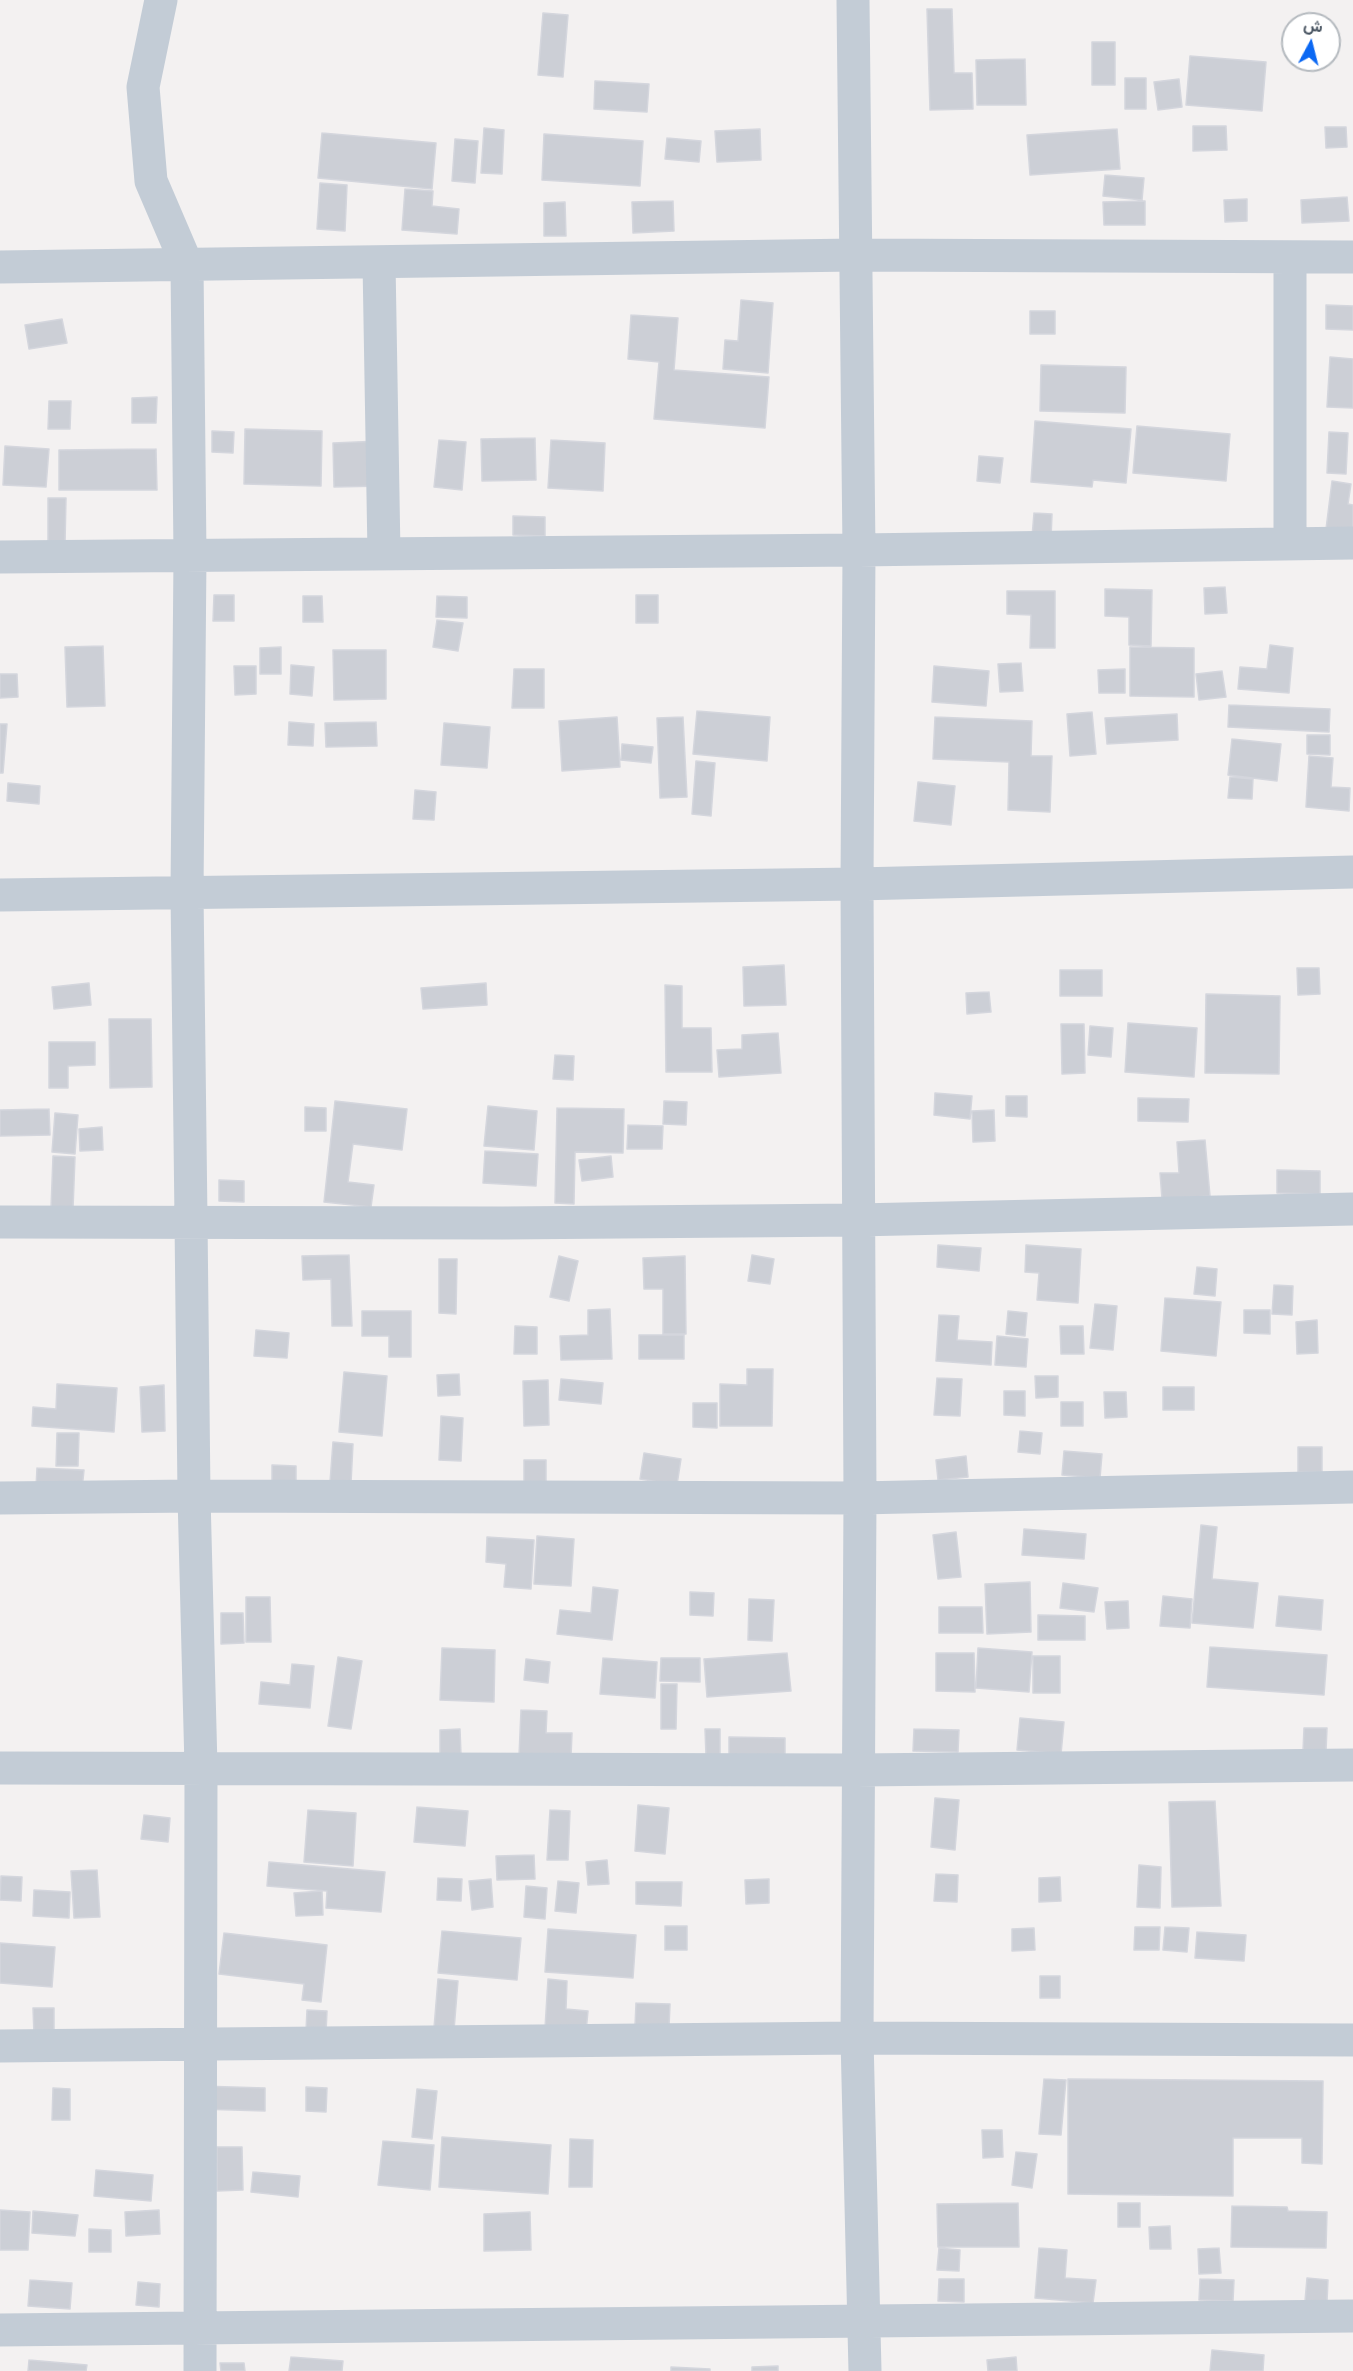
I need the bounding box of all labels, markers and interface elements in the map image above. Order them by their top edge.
north arrow [1281,12,1341,72]
text: ش [1302,15,1324,36]

